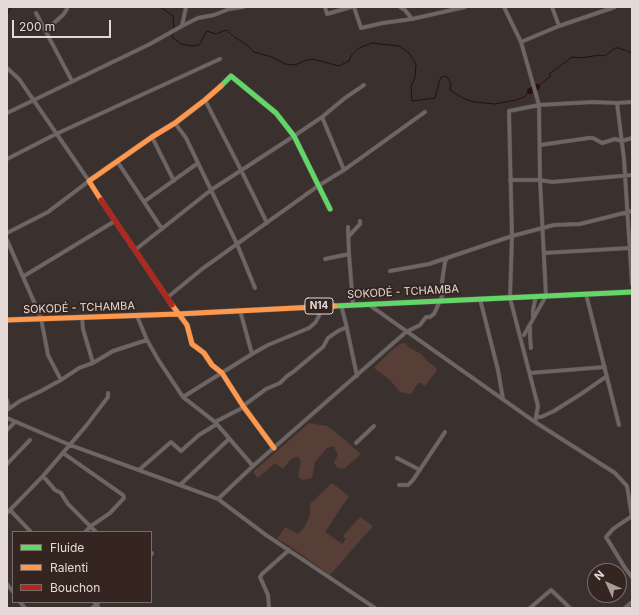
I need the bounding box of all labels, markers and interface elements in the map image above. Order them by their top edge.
scale bar [14,12,113,38]
text: 200 m [19,19,55,34]
street label: SOKODÉ - TCHAMBA [347,282,459,302]
road number: N14 [305,298,333,314]
street label: SOKODÉ - TCHAMBA [23,299,135,317]
legend [12,531,152,603]
text: Fluide [50,540,84,555]
text: Ralenti [50,560,88,575]
north arrow [587,563,627,603]
text: N [591,567,607,583]
text: Bouchon [50,580,100,595]

